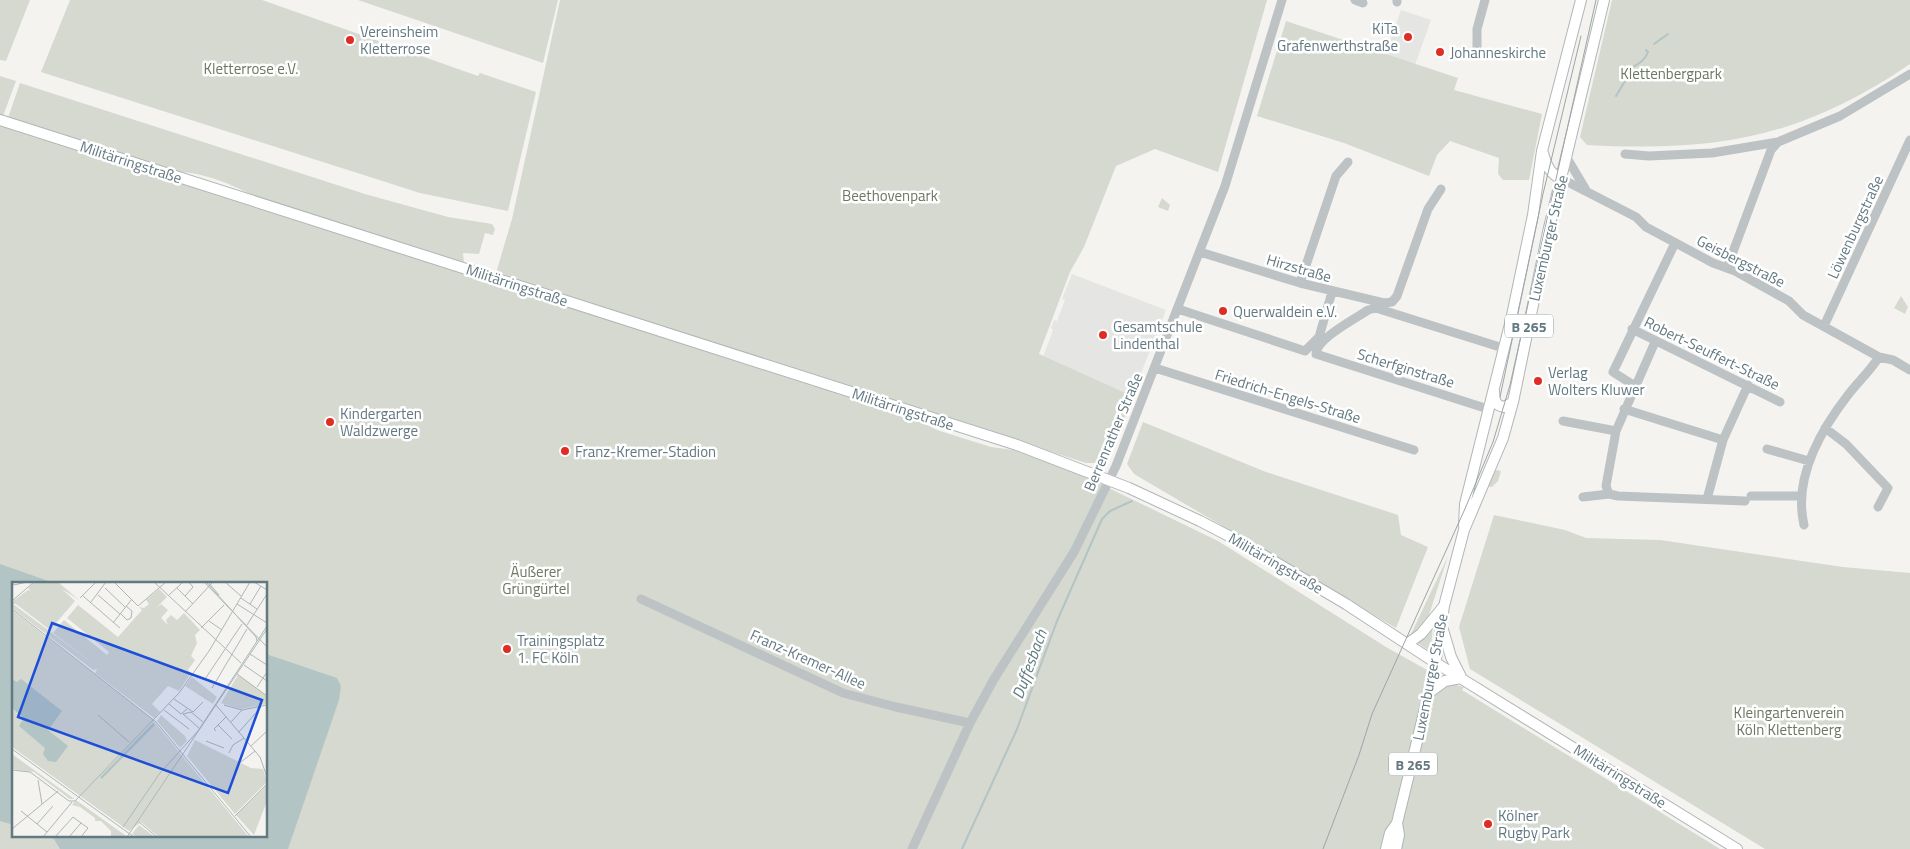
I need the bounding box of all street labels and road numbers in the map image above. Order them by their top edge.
street label: Militärringstraße [77,135,185,189]
street label: Löwenburgstraße [1821,172,1889,282]
street label: Luxemburger Straße [1522,173,1574,303]
street label: Geisbergstraße [1693,229,1789,293]
street label: Hirzstraße [1264,248,1334,288]
street label: Militärringstraße [463,258,571,312]
street label: Robert-Seuffert-Straße [1640,310,1784,396]
road number: B 265 [1505,314,1553,338]
street label: Scherfginstraße [1355,342,1457,394]
street label: Friedrich-Engels-Straße [1212,363,1364,429]
street label: Berrenrather Straße [1078,369,1148,495]
street label: Militärringstraße [849,382,957,436]
street label: Militärringstraße [1224,527,1328,599]
street label: Luxemburger Straße [1406,612,1454,742]
street label: Franz-Kremer-Allee [746,623,870,695]
street label: Militärringstraße [1569,738,1671,814]
road number: B 265 [1389,752,1437,776]

